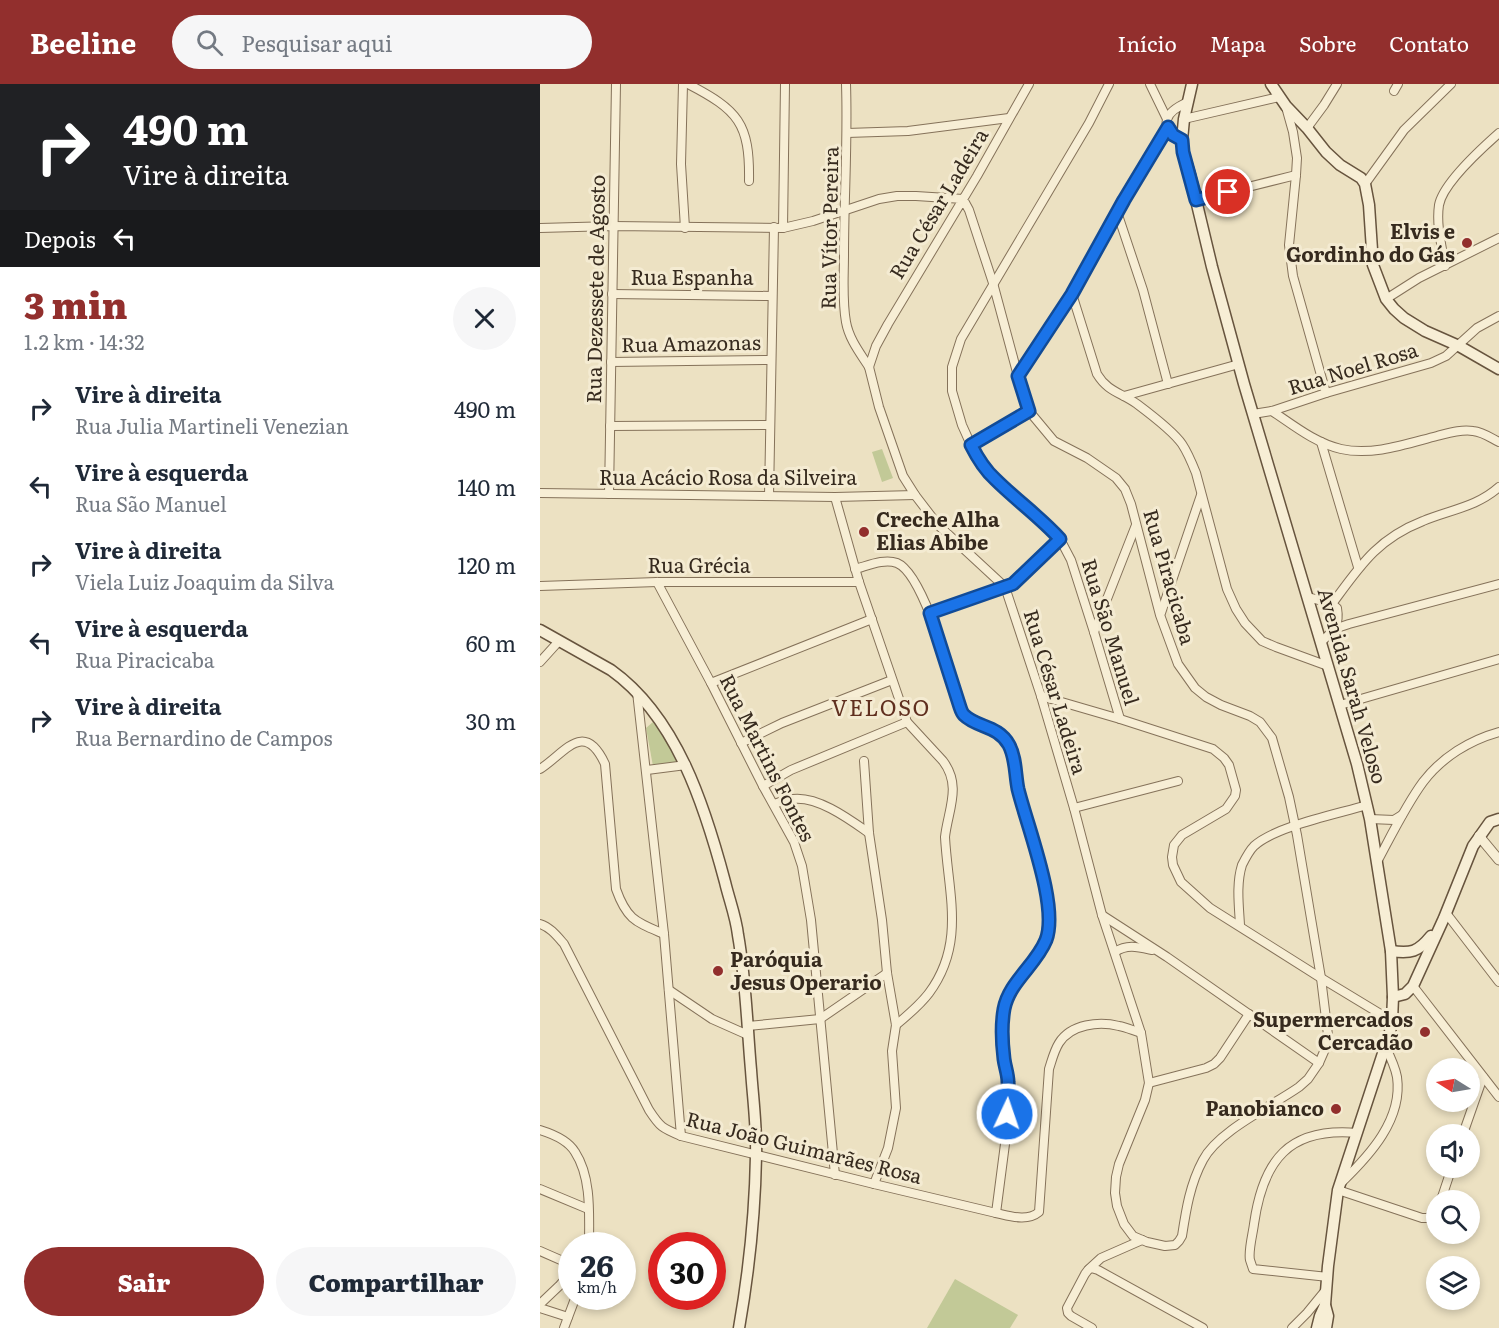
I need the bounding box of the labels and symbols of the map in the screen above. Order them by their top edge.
street label: Rua César Ladeira [880,122,994,284]
street label: Rua Vítor Pereira [812,146,844,310]
pin [1202,166,1253,217]
street label: Rua Dezessete de Agosto [577,174,611,404]
place label: Elvis e Gordinho do Gás [1286,215,1455,268]
marker: Elvis e Gordinho do Gás [1460,236,1474,250]
street label: Rua Espanha [630,261,754,291]
street label: Rua Amazonas [621,326,761,358]
street label: Rua Noel Rosa [1284,333,1421,401]
street label: Rua Acácio Rosa da Silveira [599,461,857,491]
place label: Creche Alha Elias Abibe [876,503,1000,556]
street label: Rua Piracicaba [1137,505,1205,648]
marker: Creche Alha Elias Abibe [857,525,871,539]
street label: Rua Grécia [647,549,751,579]
street label: Rua São Manuel [1075,555,1149,709]
street label: Avenida Sarah Veloso [1312,584,1396,787]
street label: Rua César Ladeira [1018,605,1096,778]
street label: Rua Martins Fontes [714,668,824,846]
district label: VELOSO [831,690,931,723]
place label: Paróquia Jesus Operario [730,943,882,996]
marker: Paróquia Jesus Operario [711,964,725,978]
place label: Supermercados Cercadão [1253,1003,1413,1056]
marker: Supermercados Cercadão [1418,1025,1432,1039]
north arrow [1426,1058,1480,1112]
position arrow [975,1082,1039,1146]
place label: Panobianco [1205,1092,1324,1122]
street label: Rua João Guimarães Rosa [683,1102,926,1190]
marker: Panobianco [1329,1102,1343,1116]
speed limit sign: 30 [648,1232,726,1310]

